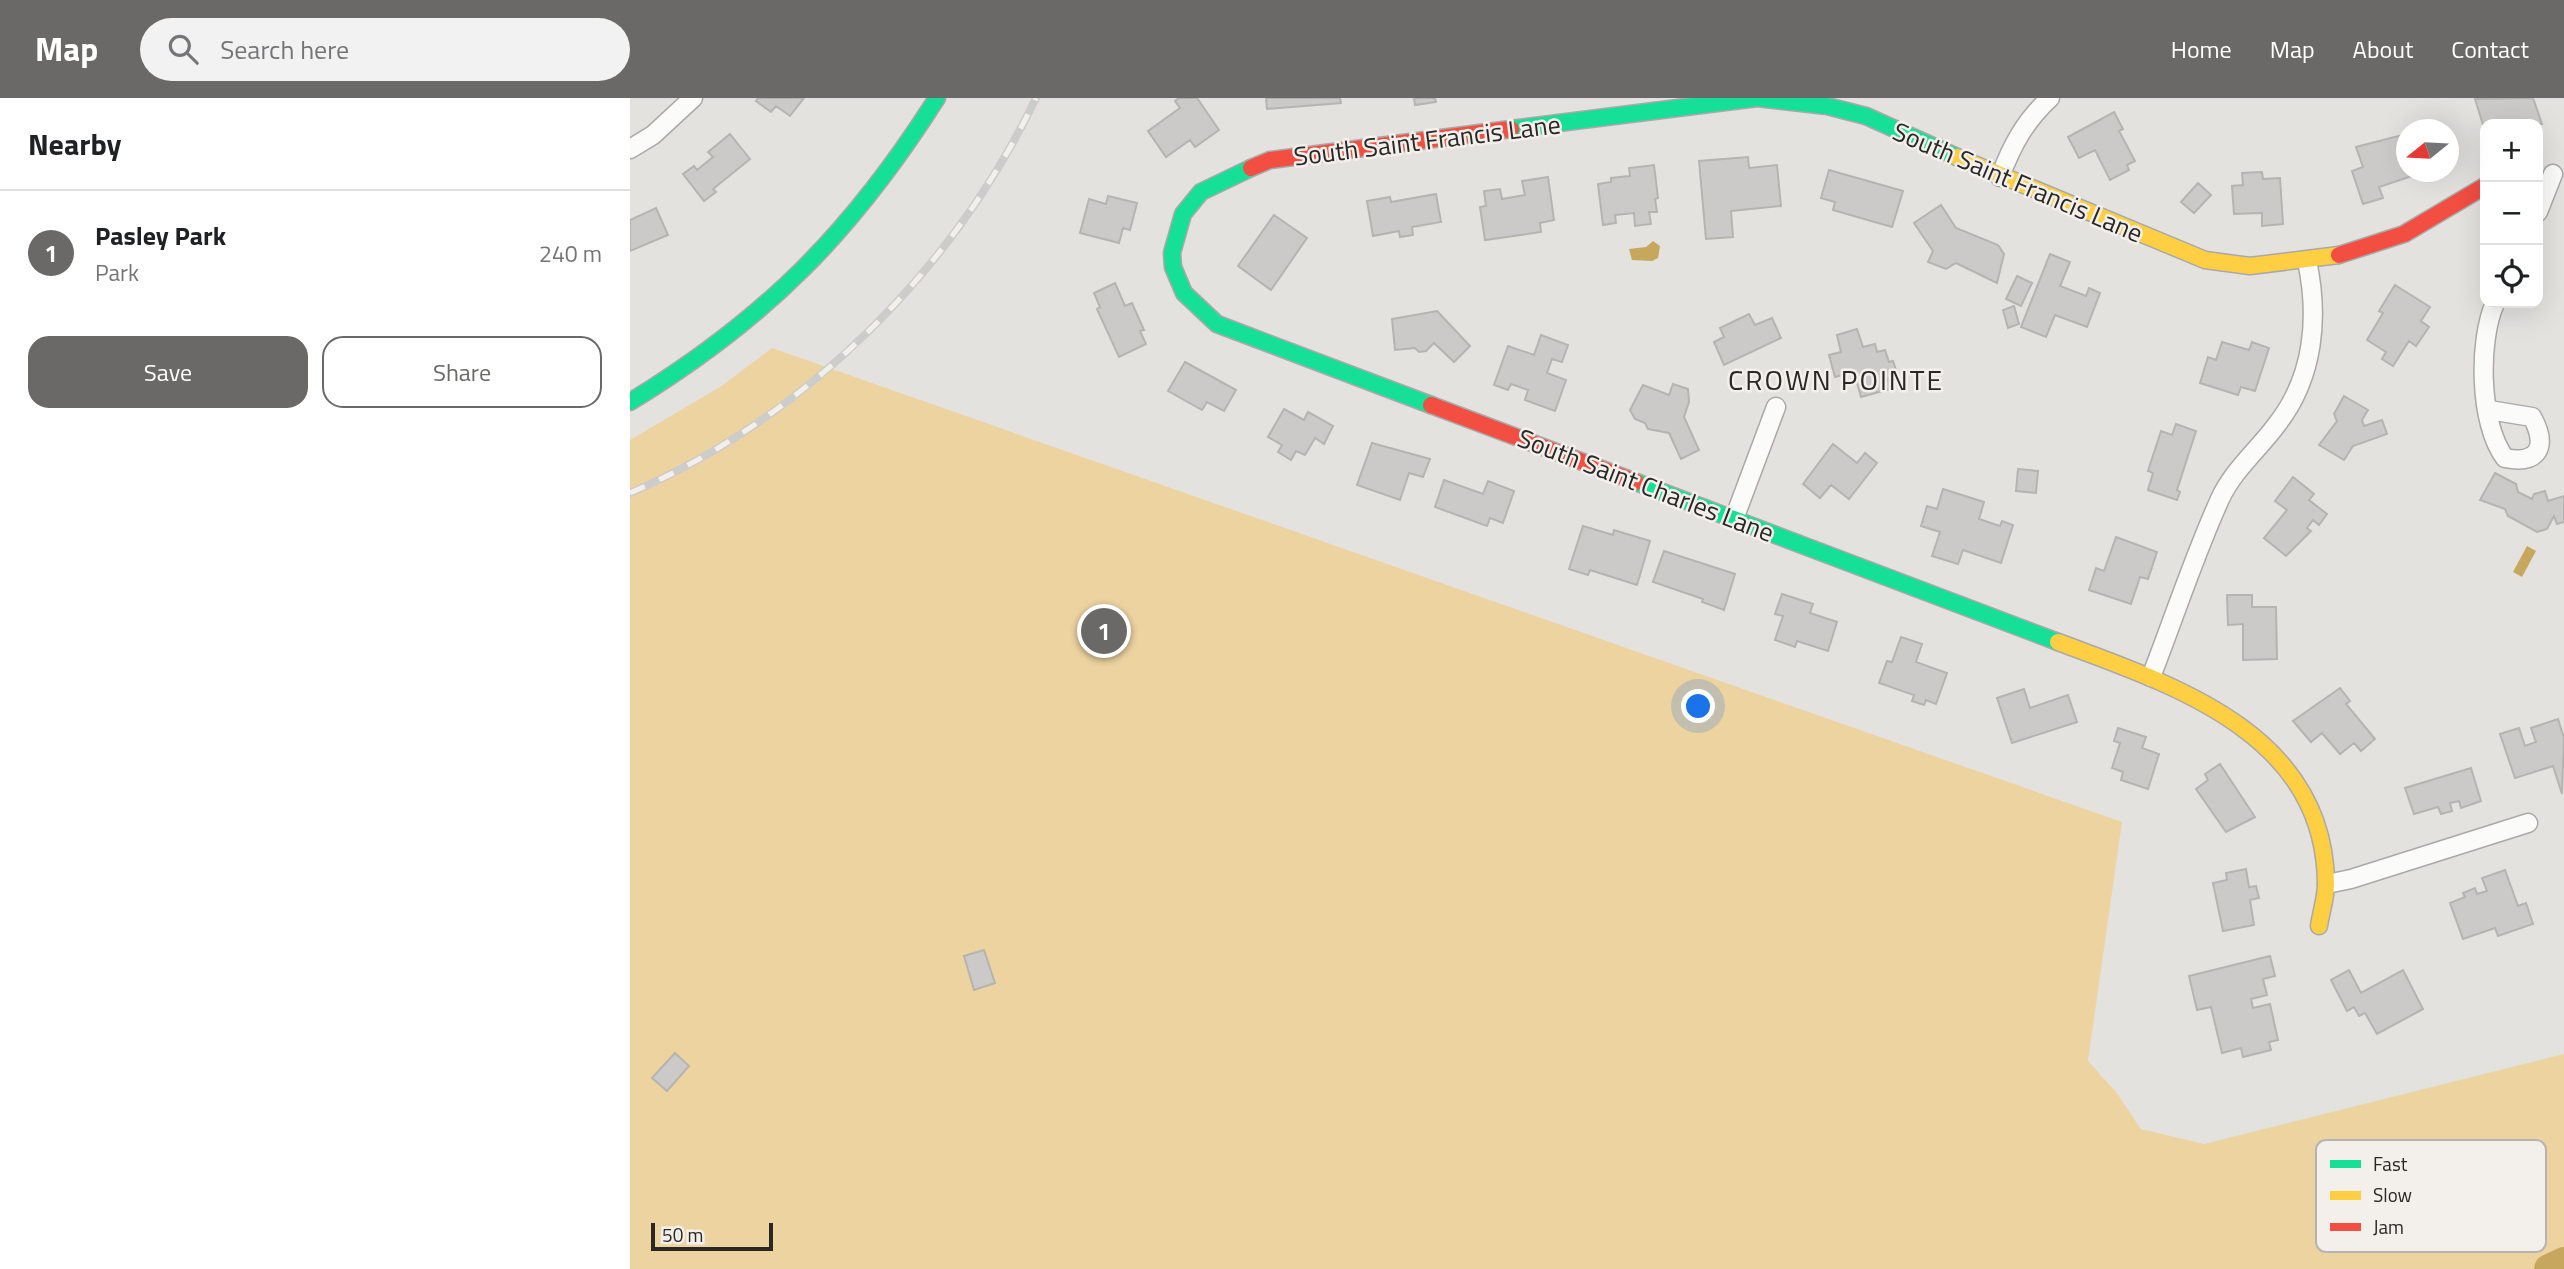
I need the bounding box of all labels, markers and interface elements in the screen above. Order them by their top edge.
search box [140,18,630,81]
text: Map [35,24,98,74]
icon: search [164,30,202,68]
text: Search here [220,30,349,69]
text: Home [2171,31,2232,67]
text: Map [2270,31,2315,67]
text: About [2353,31,2413,67]
text: Contact [2451,31,2529,67]
street label: South Saint Francis Lane [1291,104,1563,176]
street label: South Saint Francis Lane [1887,112,2149,252]
north arrow [2396,119,2459,182]
map controls [2480,119,2543,308]
button: + [2480,119,2543,182]
text: Nearby [28,121,121,167]
button: − [2480,182,2543,245]
text: Pasley Park [95,216,226,255]
text: 1 [45,236,57,271]
text: 240 m [539,236,602,271]
button: locate [2480,245,2543,308]
text: Park [95,255,139,290]
button: Save [28,336,308,408]
button: Share [322,336,602,408]
district label: CROWN POINTE [1728,358,1944,401]
street label: South Saint Charles Lane [1512,418,1780,552]
pin: 1 [1081,605,1127,657]
your location [1681,689,1715,723]
legend [2316,1140,2546,1252]
text: Fast [2373,1149,2408,1178]
text: Slow [2373,1180,2412,1209]
text: Jam [2373,1212,2404,1241]
scale bar [651,1220,774,1252]
text: 50 m [662,1220,703,1249]

